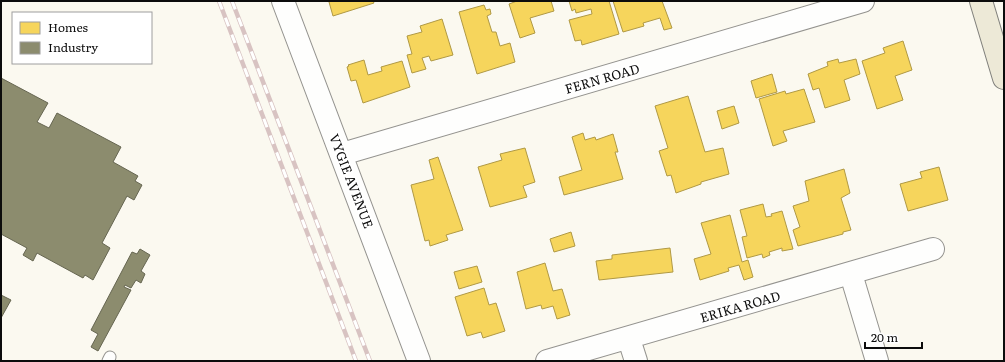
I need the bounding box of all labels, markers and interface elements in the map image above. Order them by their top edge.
legend [12,12,152,64]
text: Homes [48,18,88,36]
text: Industry [48,38,98,56]
street label: FERN ROAD [562,58,642,98]
street label: VYGIE AVENUE [325,131,379,231]
street label: ERIKA ROAD [698,285,782,327]
scale bar [865,324,922,350]
text: 20 m [871,328,898,346]

